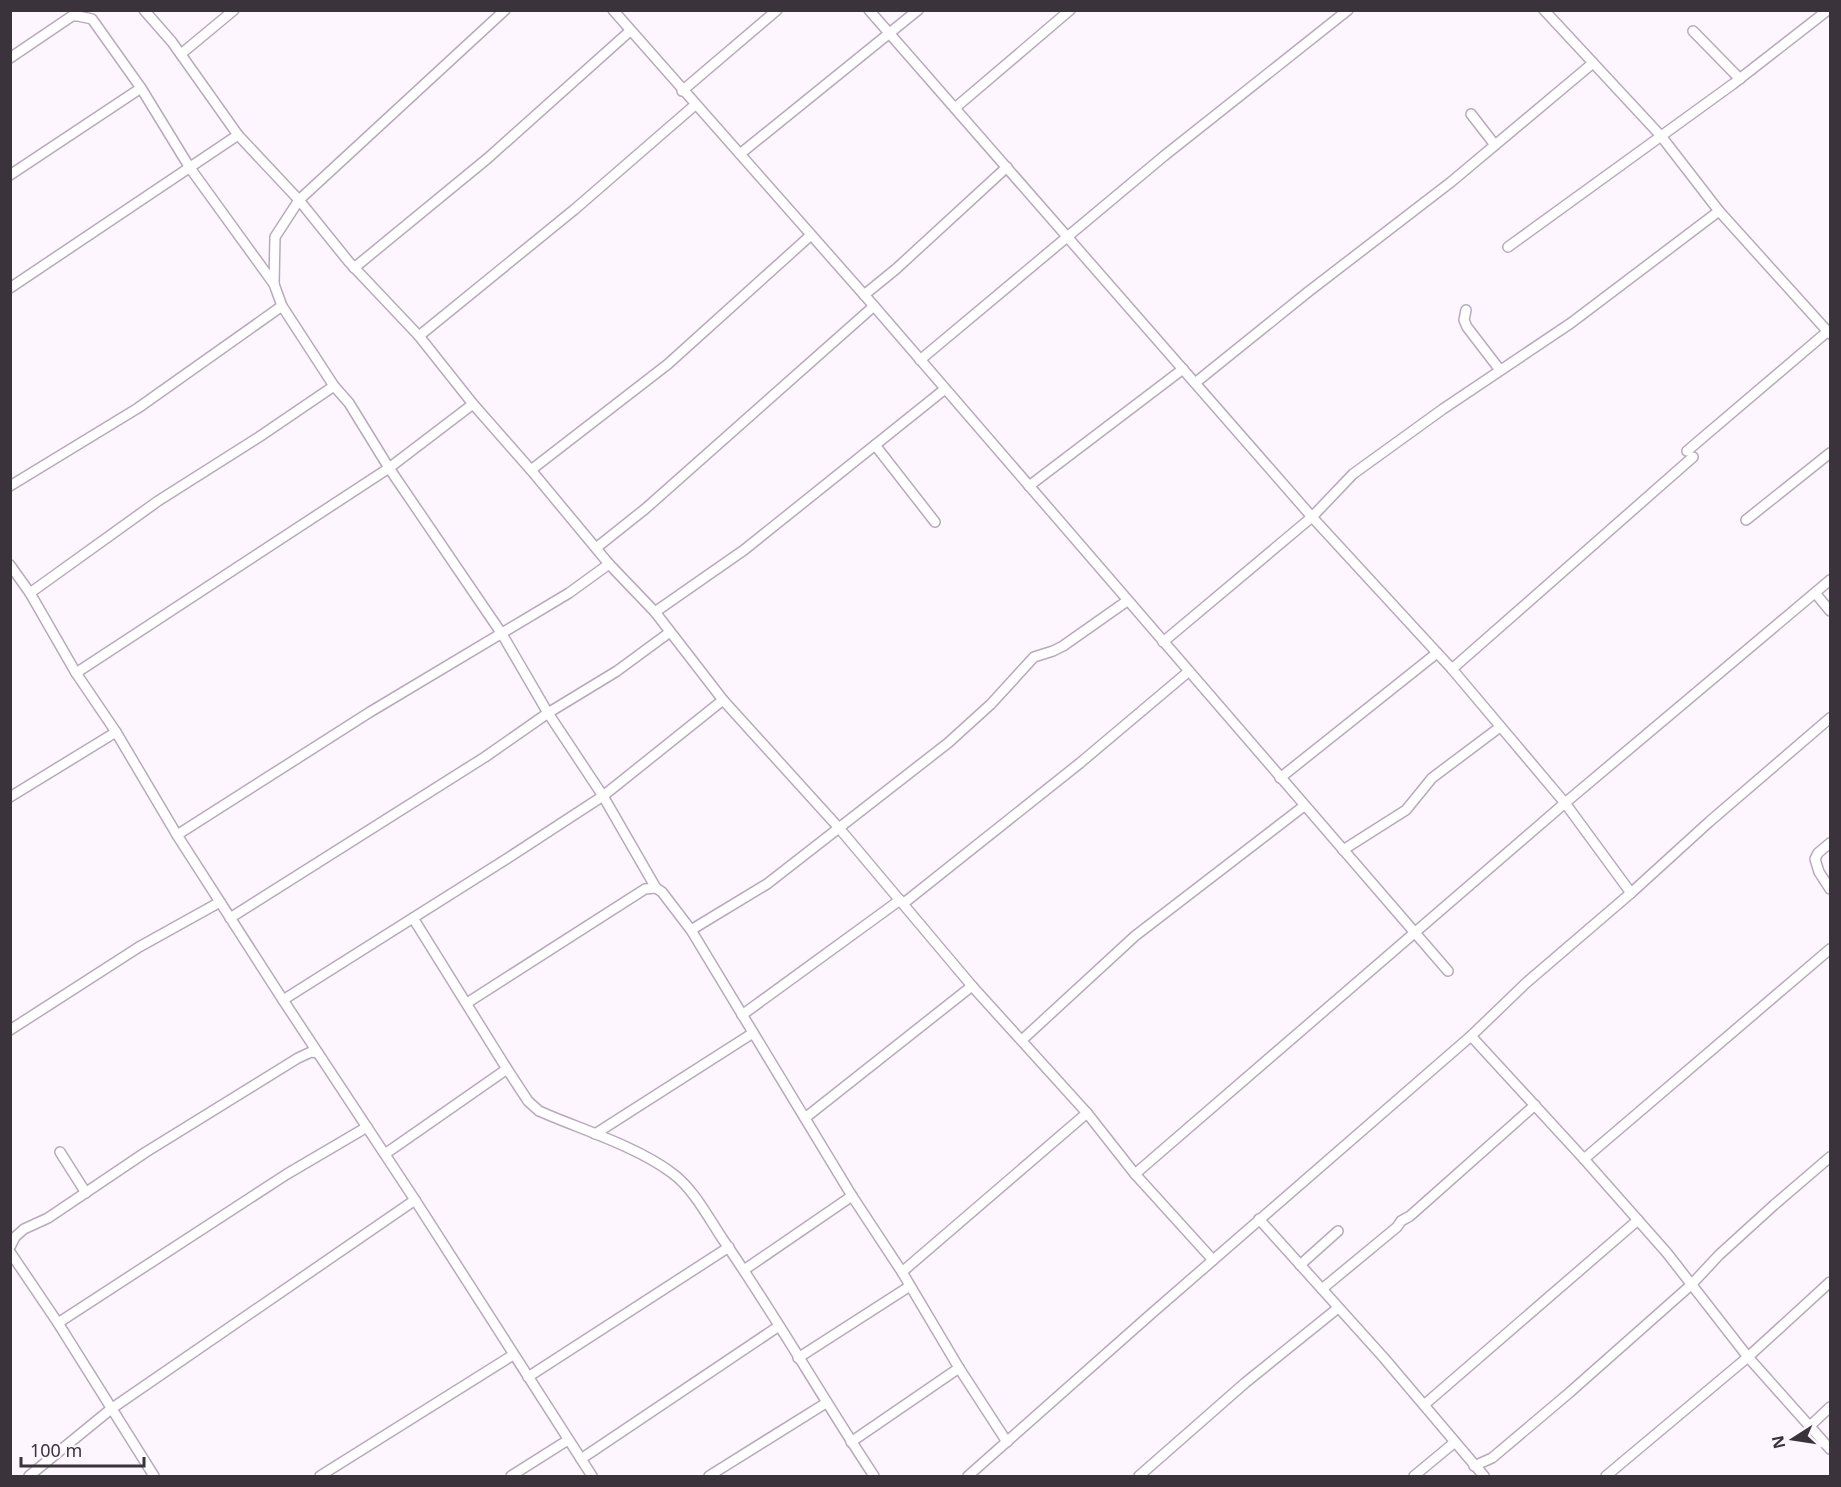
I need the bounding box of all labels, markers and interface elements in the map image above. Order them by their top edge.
north arrow [1763,1409,1823,1469]
scale bar [21,1430,144,1468]
text: N [1766,1433,1790,1451]
text: 100 m [30,1438,82,1462]

